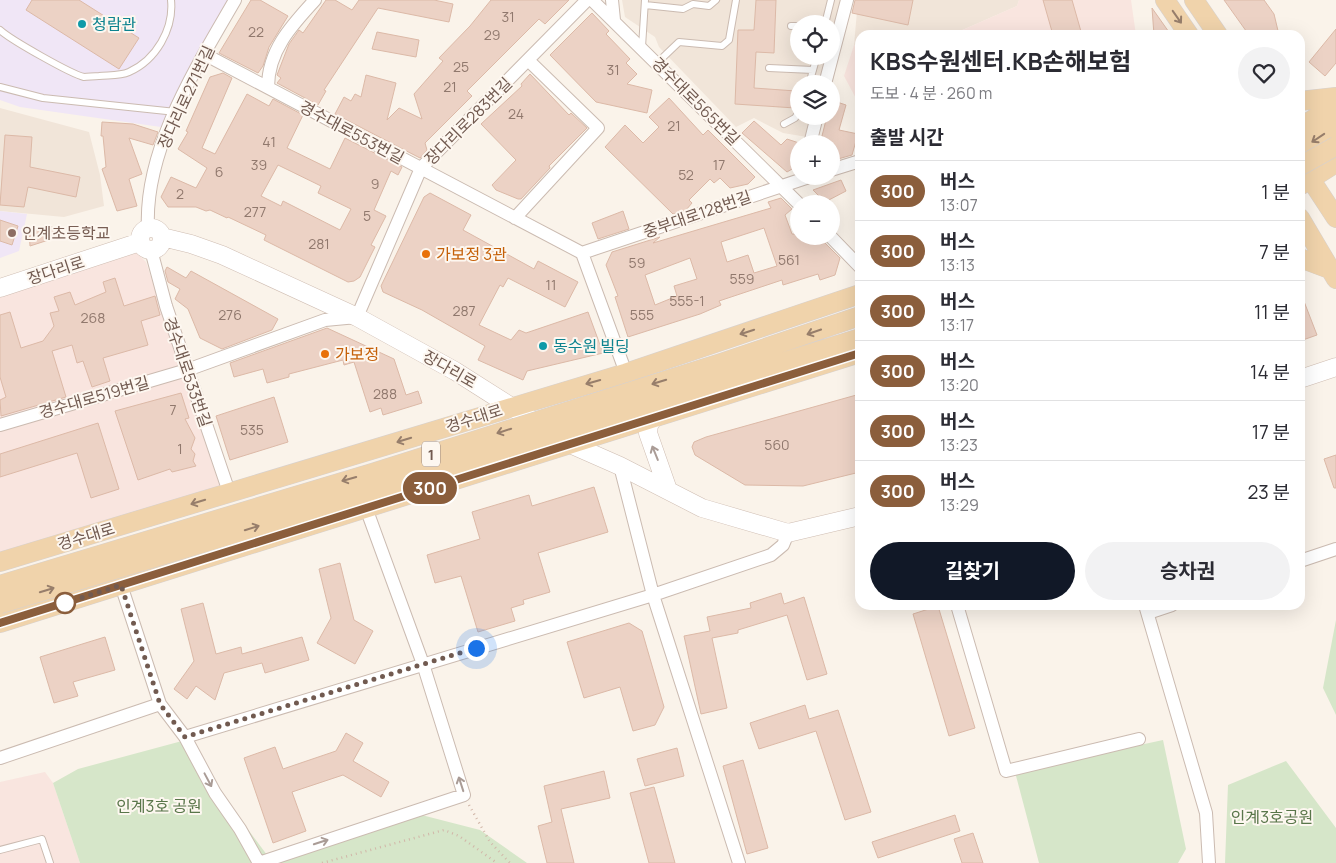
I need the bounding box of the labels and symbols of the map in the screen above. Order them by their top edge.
house number: 31 [501,7,515,26]
one-way arrow [1172,10,1182,24]
place label: 청람관 [92,13,136,35]
marker: 청람관 [76,18,88,30]
house number: 22 [248,22,264,41]
house number: 29 [484,25,500,44]
street label: 장다리로271번길 [152,42,220,152]
street label: 경수대로565번길 [647,52,745,150]
house number: 25 [453,57,469,76]
house number: 31 [606,60,620,79]
street label: 장다리로283번길 [419,72,517,170]
house number: 21 [443,77,457,96]
street label: 경수대로553번길 [296,95,408,169]
house number: 24 [508,104,524,123]
house number: 21 [667,116,681,135]
house number: 41 [262,132,276,151]
one-way arrow [1312,133,1326,143]
house number: 39 [251,155,267,174]
house number: 17 [713,155,725,174]
house number: 6 [215,162,223,181]
house number: 52 [678,165,694,184]
house number: 9 [371,174,379,193]
house number: 2 [176,184,184,203]
street label: 중부대로128번길 [640,185,754,243]
house number: 277 [244,202,266,221]
house number: 5 [363,206,371,225]
place label: 인계초등학교 [22,222,110,244]
marker: 인계초등학교 [6,227,18,239]
house number: 281 [308,234,330,253]
place label: 가보정 3관 [436,243,507,265]
marker: 가보정 3관 [420,248,432,260]
street label: 장다리로 [25,250,88,290]
house number: 561 [778,250,800,269]
house number: 59 [629,253,645,272]
house number: 559 [730,269,754,288]
house number: 11 [546,275,556,294]
house number: 555-1 [669,291,705,310]
house number: 287 [452,301,476,320]
house number: 276 [218,305,242,324]
house number: 555 [630,305,654,324]
house number: 268 [81,308,105,327]
street label: 경수대로533번길 [159,314,217,430]
one-way arrow [806,327,822,337]
one-way arrow [740,328,756,337]
place label: 동수원 빌딩 [553,335,630,357]
marker: 동수원 빌딩 [537,340,549,352]
place label: 가보정 [335,343,379,365]
street label: 장다리로 [419,345,481,393]
marker: 가보정 [319,348,331,360]
street label: 경수대로519번길 [36,371,152,423]
one-way arrow [585,378,601,387]
one-way arrow [652,378,668,387]
house number: 288 [373,384,397,403]
street label: 경수대로 [443,398,506,438]
house number: 7 [169,400,177,419]
house number: 535 [240,420,264,439]
one-way arrow [497,426,513,436]
one-way arrow [396,435,412,445]
house number: 560 [764,435,790,454]
house number: 1 [177,439,183,458]
road number: 1 [422,442,440,466]
one-way arrow [650,446,659,461]
line badge: 300 [401,472,459,504]
one-way arrow [342,475,358,485]
one-way arrow [190,497,206,507]
street label: 경수대로 [55,517,118,555]
one-way arrow [244,522,260,532]
one-way arrow [38,585,54,594]
unlabelled marker [54,592,76,614]
your location [464,636,489,661]
one-way arrow [203,773,213,788]
one-way arrow [455,776,465,792]
park label: 인계3호 공원 [116,795,202,817]
park label: 인계3호공원 [1231,806,1313,828]
one-way arrow [313,837,328,846]

